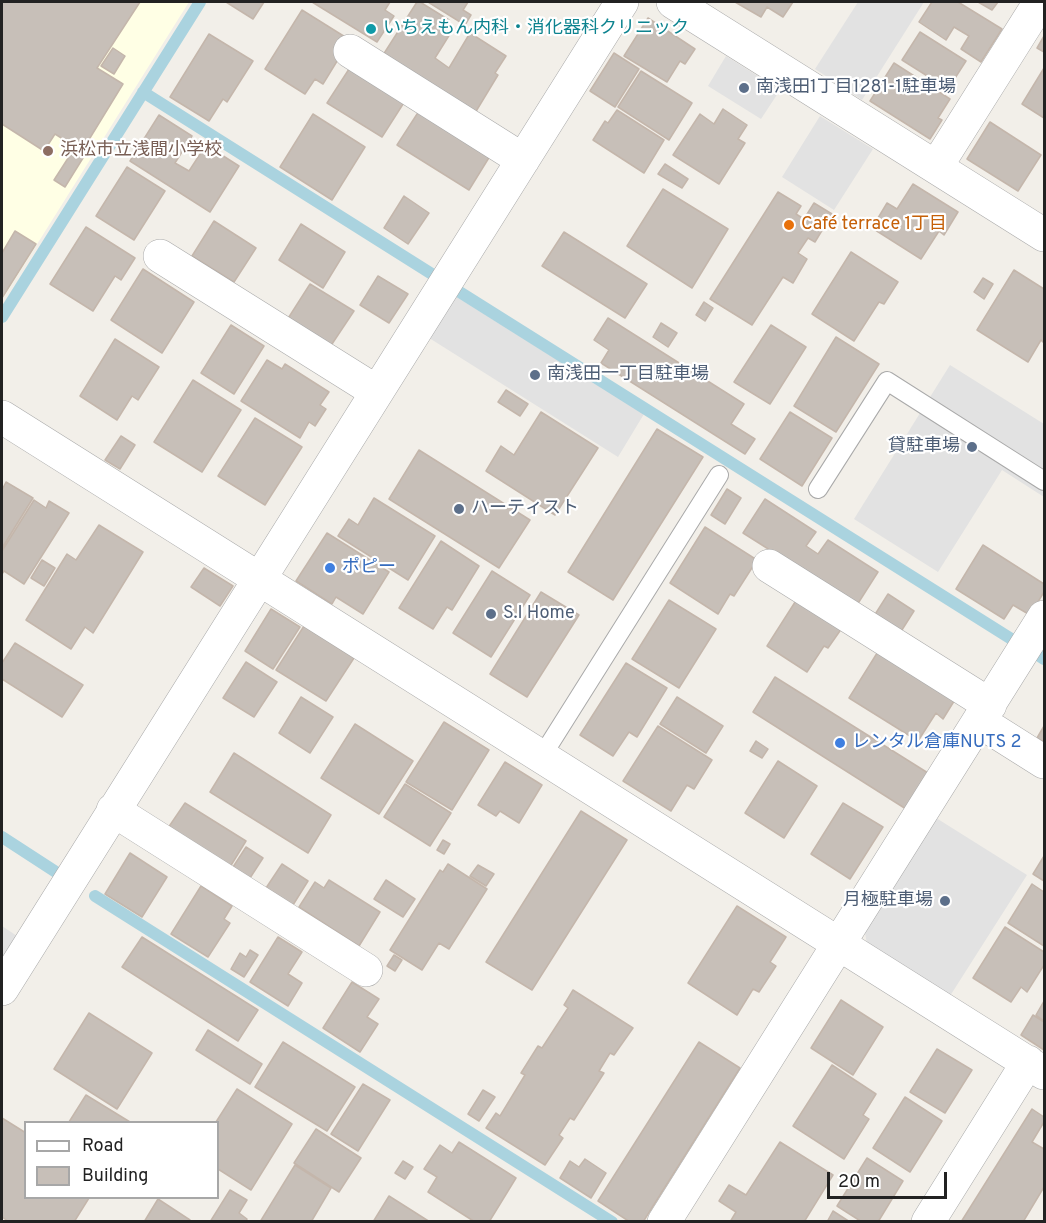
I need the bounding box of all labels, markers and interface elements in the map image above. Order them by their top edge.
place label: いちえもん内科・消化器科クリニック [383,18,689,40]
marker: いちえもん内科・消化器科クリニック [364,22,378,36]
place label: 南浅田1丁目1281-1駐車場 [756,77,956,99]
marker: 南浅田1丁目1281-1駐車場 [737,81,751,95]
place label: 浜松市立浅間小学校 [60,140,222,162]
marker: 浜松市立浅間小学校 [41,144,55,158]
place label: Café terrace 1丁目 [801,214,947,236]
marker: Café terrace 1丁目 [782,218,796,232]
place label: 南浅田一丁目駐車場 [547,364,709,386]
marker: 南浅田一丁目駐車場 [528,368,542,382]
place label: 貸駐車場 [888,436,960,458]
marker: 貸駐車場 [965,440,979,454]
place label: ハーティスト [471,498,579,520]
marker: ハーティスト [452,502,466,516]
place label: ポピー [342,557,396,579]
marker: ポピー [323,561,337,575]
place label: S.I Home [503,603,575,625]
marker: S.I Home [484,607,498,621]
place label: レンタル倉庫NUTS 2 [852,732,1021,754]
marker: レンタル倉庫NUTS 2 [833,736,847,750]
place label: 月極駐車場 [843,890,933,912]
marker: 月極駐車場 [938,894,952,908]
legend [24,1121,219,1199]
text: Road [82,1135,124,1158]
scale bar [830,1160,950,1198]
text: Building [82,1165,148,1188]
text: 20 m [838,1171,880,1194]

